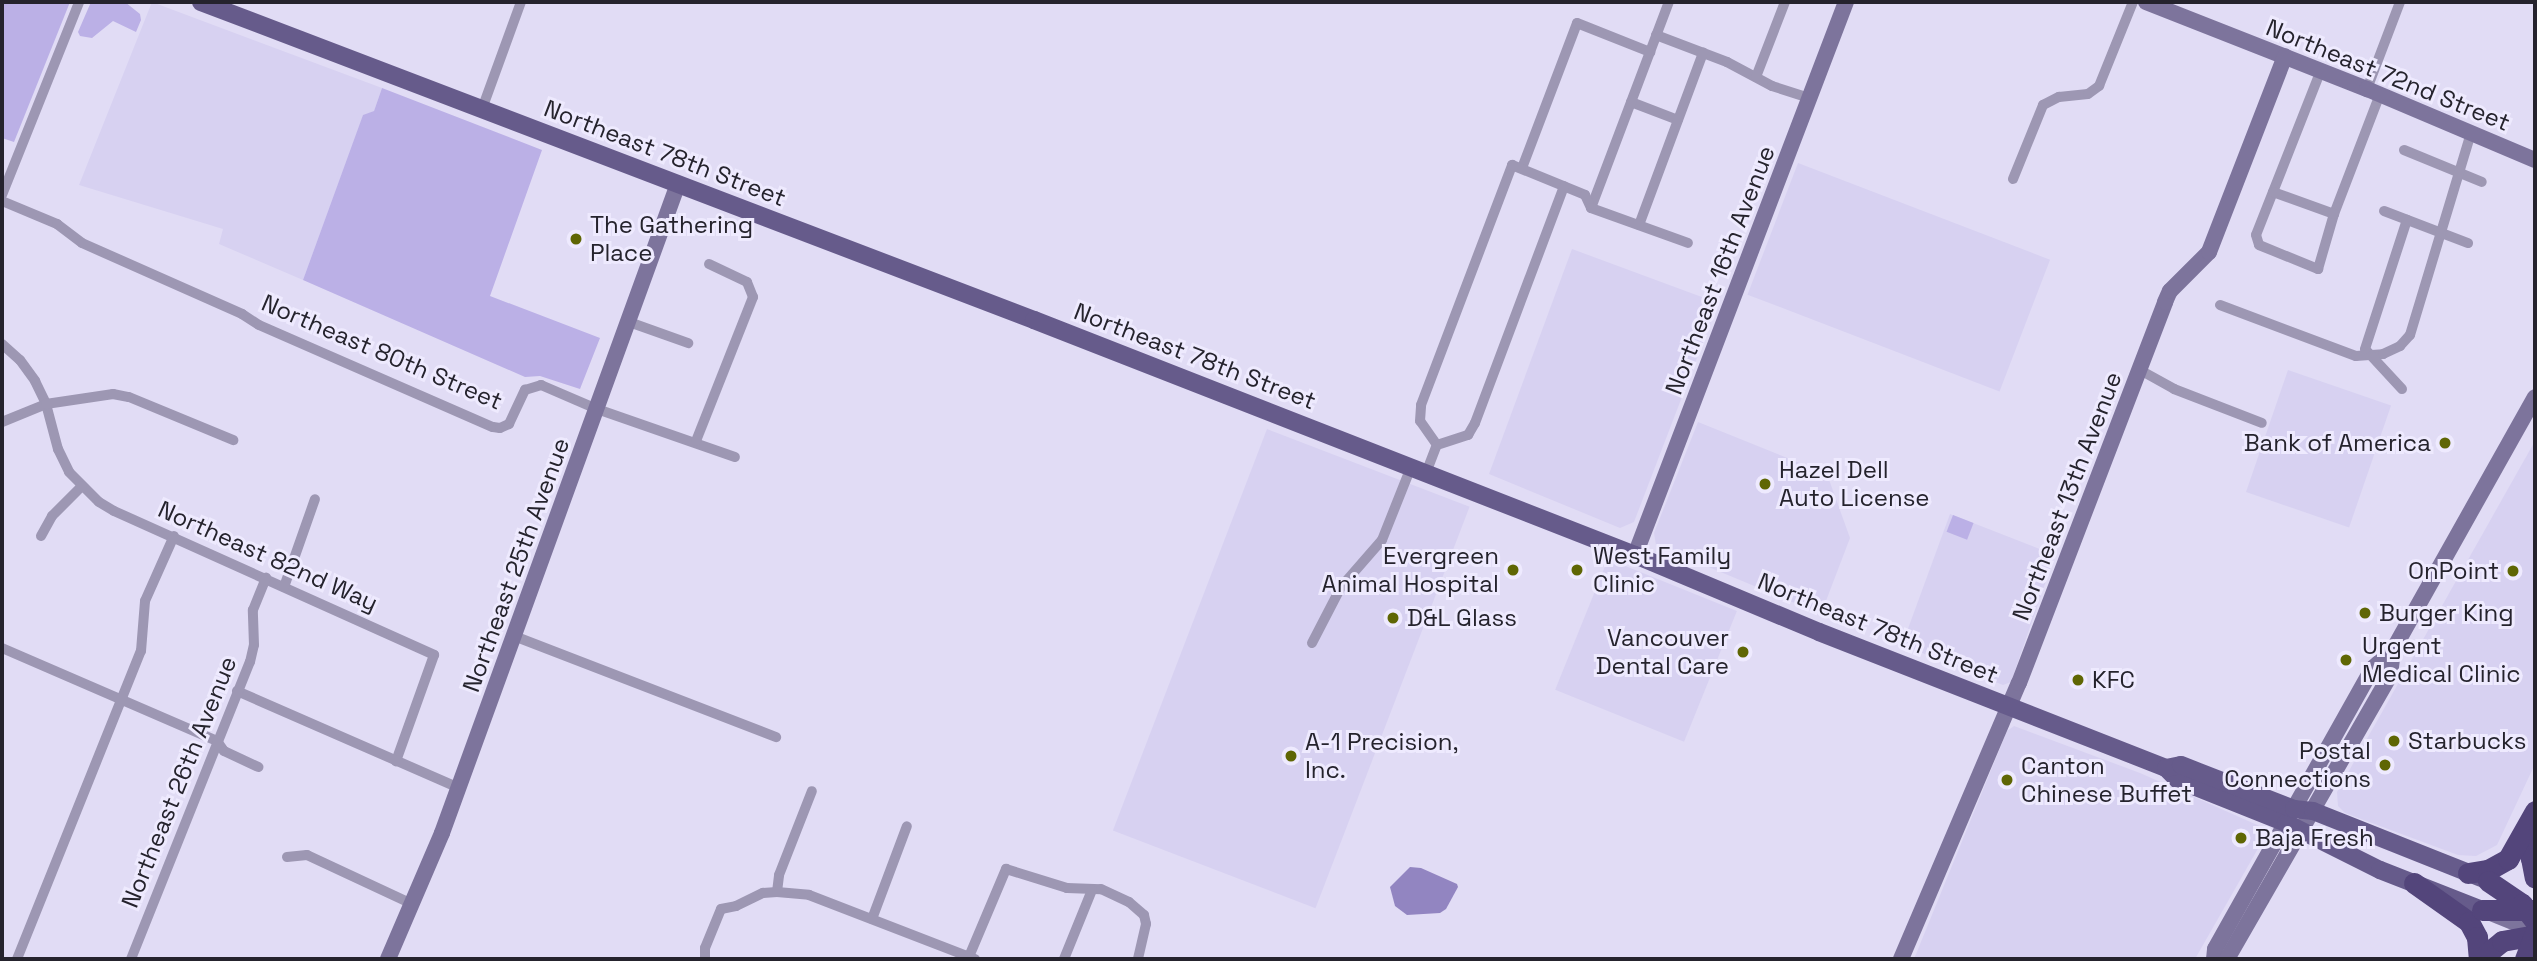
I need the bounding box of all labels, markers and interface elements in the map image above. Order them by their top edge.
street label: Northeast 72nd Street [2262,13,2514,137]
street label: Northeast 78th Street [540,94,790,212]
street label: Northeast 16th Avenue [1659,141,1781,399]
place label: The Gathering Place [590,211,753,267]
marker: The Gathering Place [568,231,584,247]
street label: Northeast 80th Street [257,288,507,416]
street label: Northeast 78th Street [1070,297,1320,415]
street label: Northeast 13th Avenue [2006,367,2128,625]
place label: Bank of America [2243,429,2431,457]
street label: Northeast 25th Avenue [457,434,575,696]
marker: Bank of America [2437,435,2453,451]
place label: Hazel Dell Auto License [1779,456,1930,512]
marker: Hazel Dell Auto License [1757,476,1773,492]
street label: Northeast 82nd Way [154,494,382,618]
place label: Evergreen Animal Hospital [1322,542,1499,598]
place label: West Family Clinic [1593,542,1731,598]
place label: OnPoint [2408,557,2499,585]
marker: West Family Clinic [1567,560,1587,580]
marker: Evergreen Animal Hospital [1505,562,1521,578]
marker: OnPoint [2505,563,2521,579]
street label: Northeast 78th Street [1754,567,2002,689]
place label: Burger King [2379,599,2514,627]
place label: D&L Glass [1407,604,1517,632]
marker: Burger King [2357,605,2373,621]
marker: D&L Glass [1385,610,1401,626]
place label: Vancouver Dental Care [1596,624,1729,680]
place label: Urgent Medical Clinic [2362,632,2521,688]
marker: Vancouver Dental Care [1735,644,1751,660]
marker: Urgent Medical Clinic [2336,650,2356,670]
street label: Northeast 26th Avenue [115,652,243,912]
place label: KFC [2092,666,2135,694]
marker: KFC [2070,672,2086,688]
place label: Starbucks [2408,727,2526,755]
place label: A-1 Precision, Inc. [1305,728,1459,784]
marker: Starbucks [2386,733,2402,749]
place label: Postal Connections [2224,737,2371,793]
marker: A-1 Precision, Inc. [1283,748,1299,764]
place label: Canton Chinese Buffet [2021,752,2192,808]
marker: Postal Connections [2377,757,2393,773]
marker: Canton Chinese Buffet [1999,772,2015,788]
place label: Baja Fresh [2255,824,2374,852]
marker: Baja Fresh [2233,830,2249,846]

